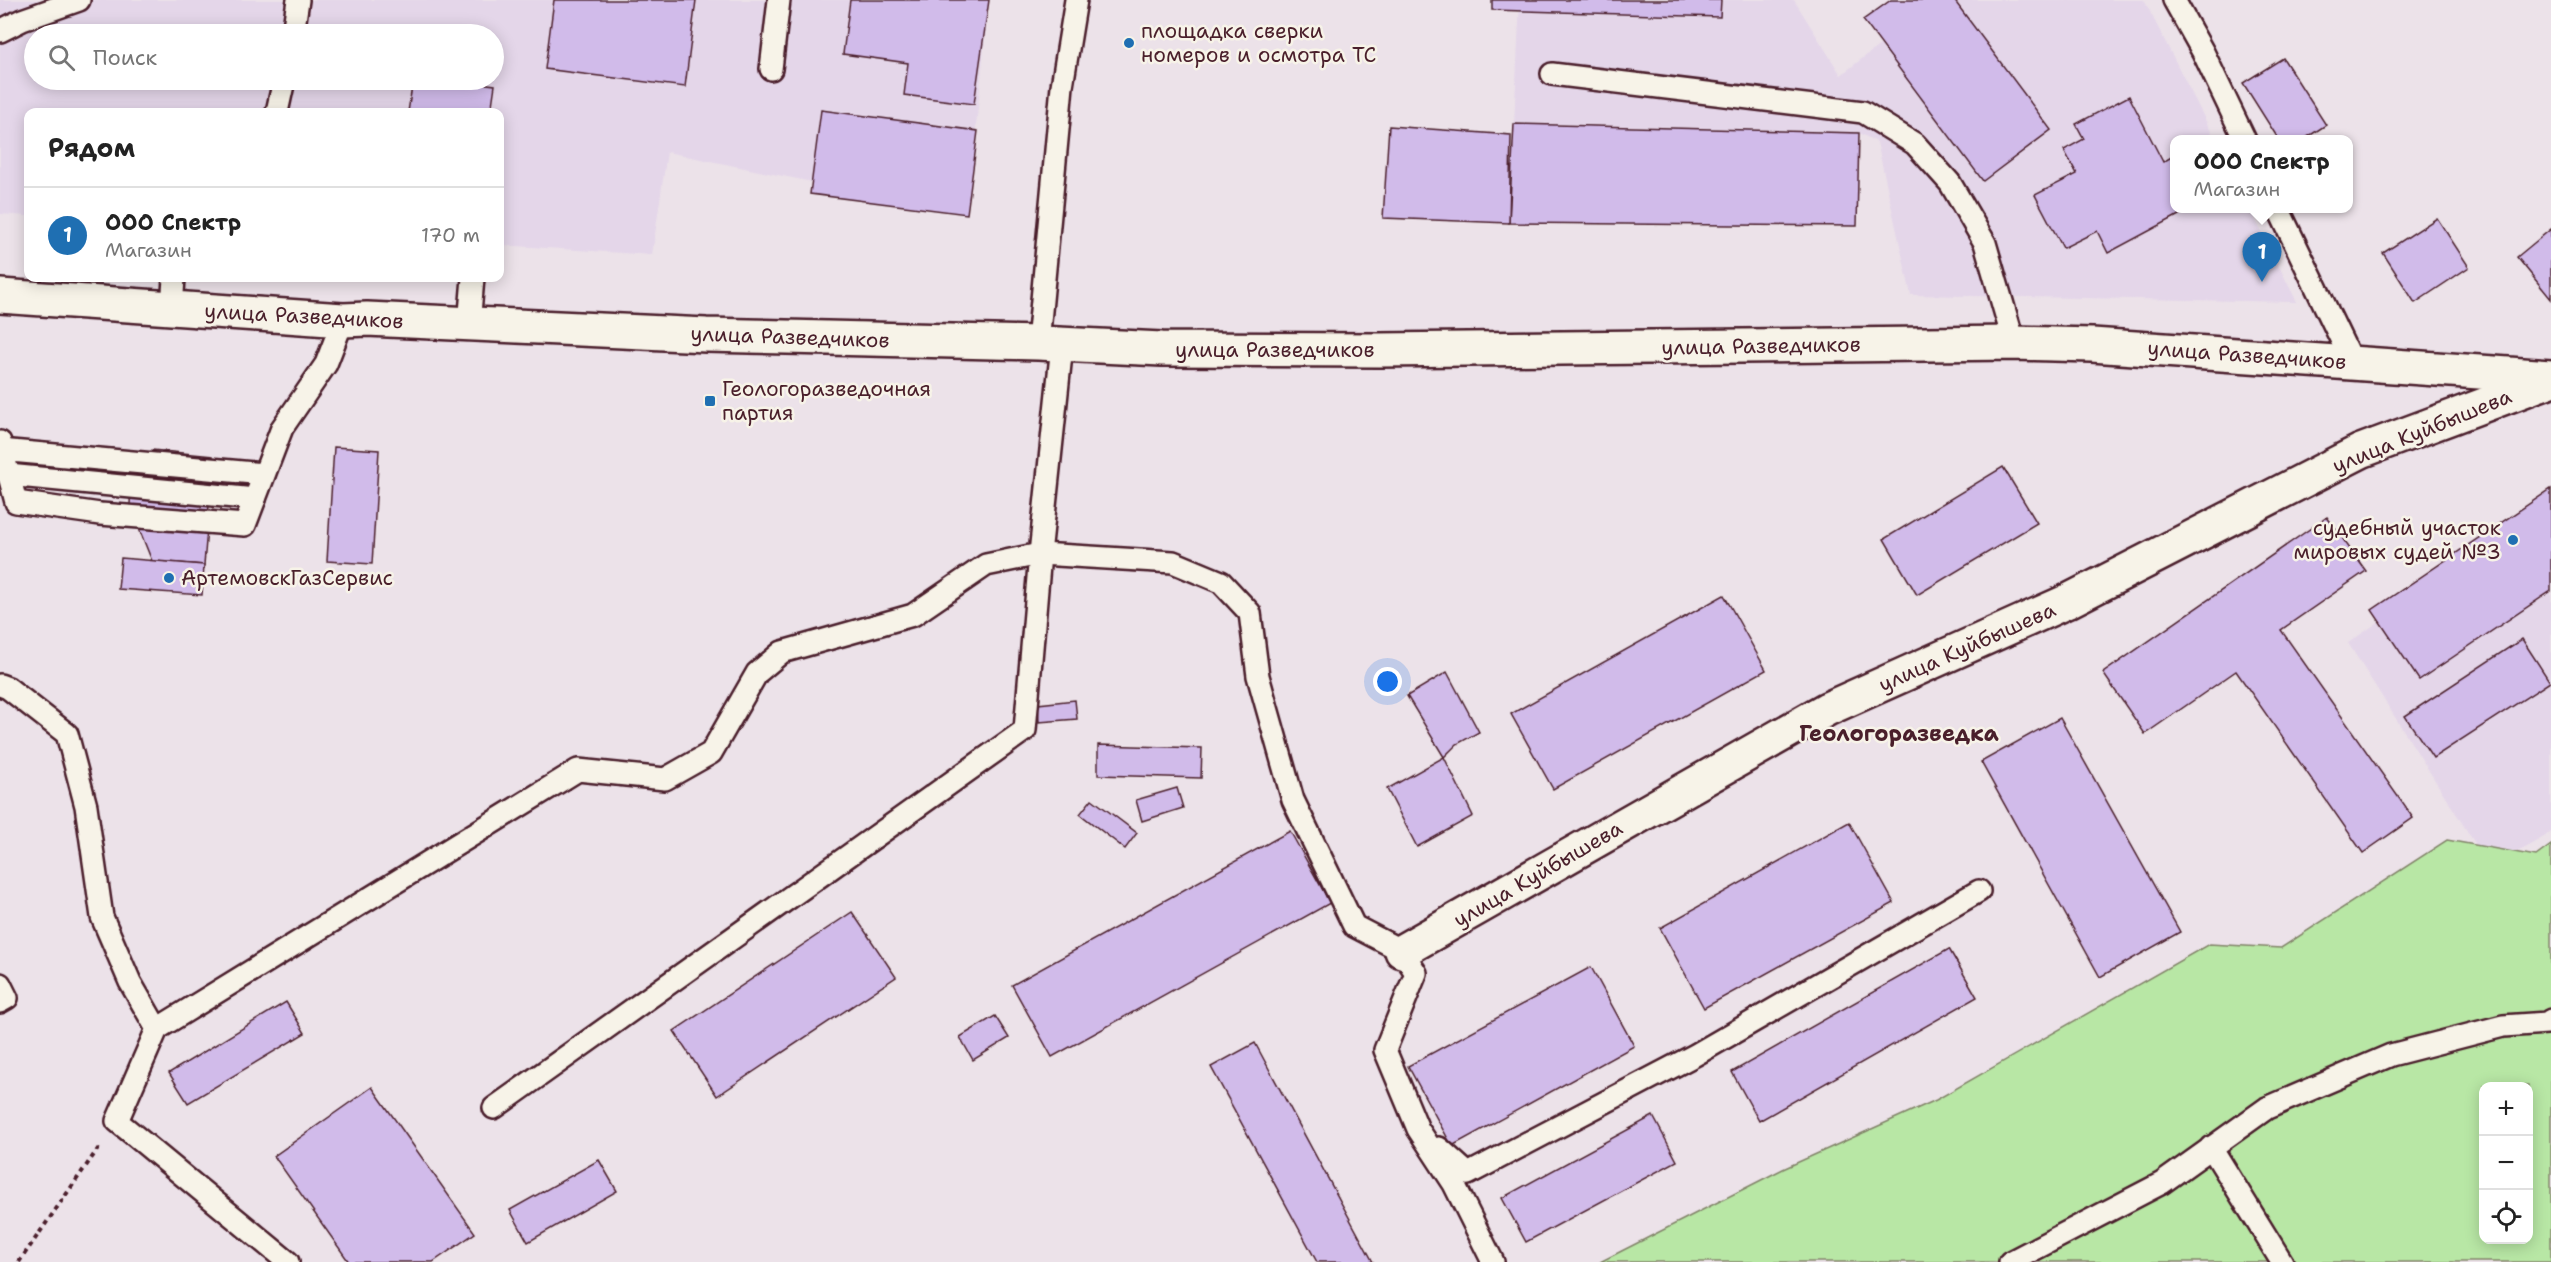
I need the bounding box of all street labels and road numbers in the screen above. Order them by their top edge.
street label: улица Разведчиков [204,297,404,335]
street label: улица Разведчиков [690,320,890,354]
street label: улица Разведчиков [1661,330,1861,362]
street label: улица Разведчиков [2147,334,2347,376]
street label: улица Разведчиков [1175,336,1375,364]
street label: улица Куйбышева [2328,382,2516,480]
street label: улица Куйбышева [1874,595,2060,699]
street label: улица Куйбышева [1448,814,1628,934]

